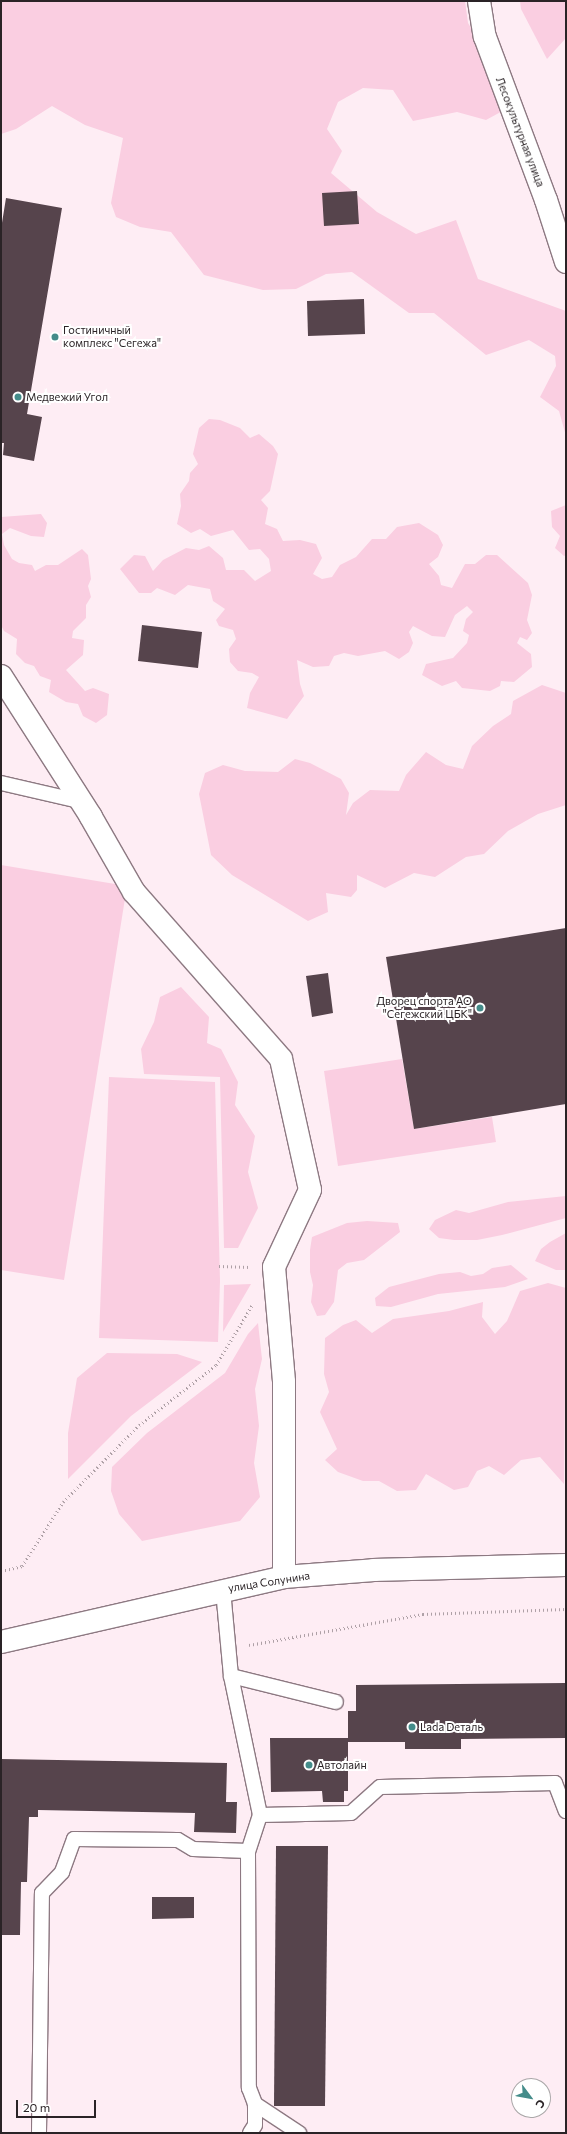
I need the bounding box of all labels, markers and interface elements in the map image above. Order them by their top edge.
street label: Лесокультурная улица [493,75,547,189]
place label: Гостиничный комплекс "Сегежа" [63,324,161,350]
marker: Гостиничный комплекс "Сегежа" [50,332,60,342]
place label: Медвежий Угол [26,390,108,404]
marker: Медвежий Угол [13,392,23,402]
place label: Дворец спорта АО "Сегежский ЦБК" [376,995,472,1021]
marker: Дворец спорта АО "Сегежский ЦБК" [475,1003,485,1013]
street label: улица Солунина [227,1569,311,1595]
place label: Lada Dеталь [420,1720,483,1734]
marker: Lada Dеталь [407,1722,417,1732]
place label: Автолайн [317,1758,367,1772]
marker: Автолайн [304,1760,314,1770]
north arrow [511,2078,551,2118]
scale bar [18,2092,98,2118]
text: С [533,2097,548,2111]
text: 20 m [23,2100,50,2114]

